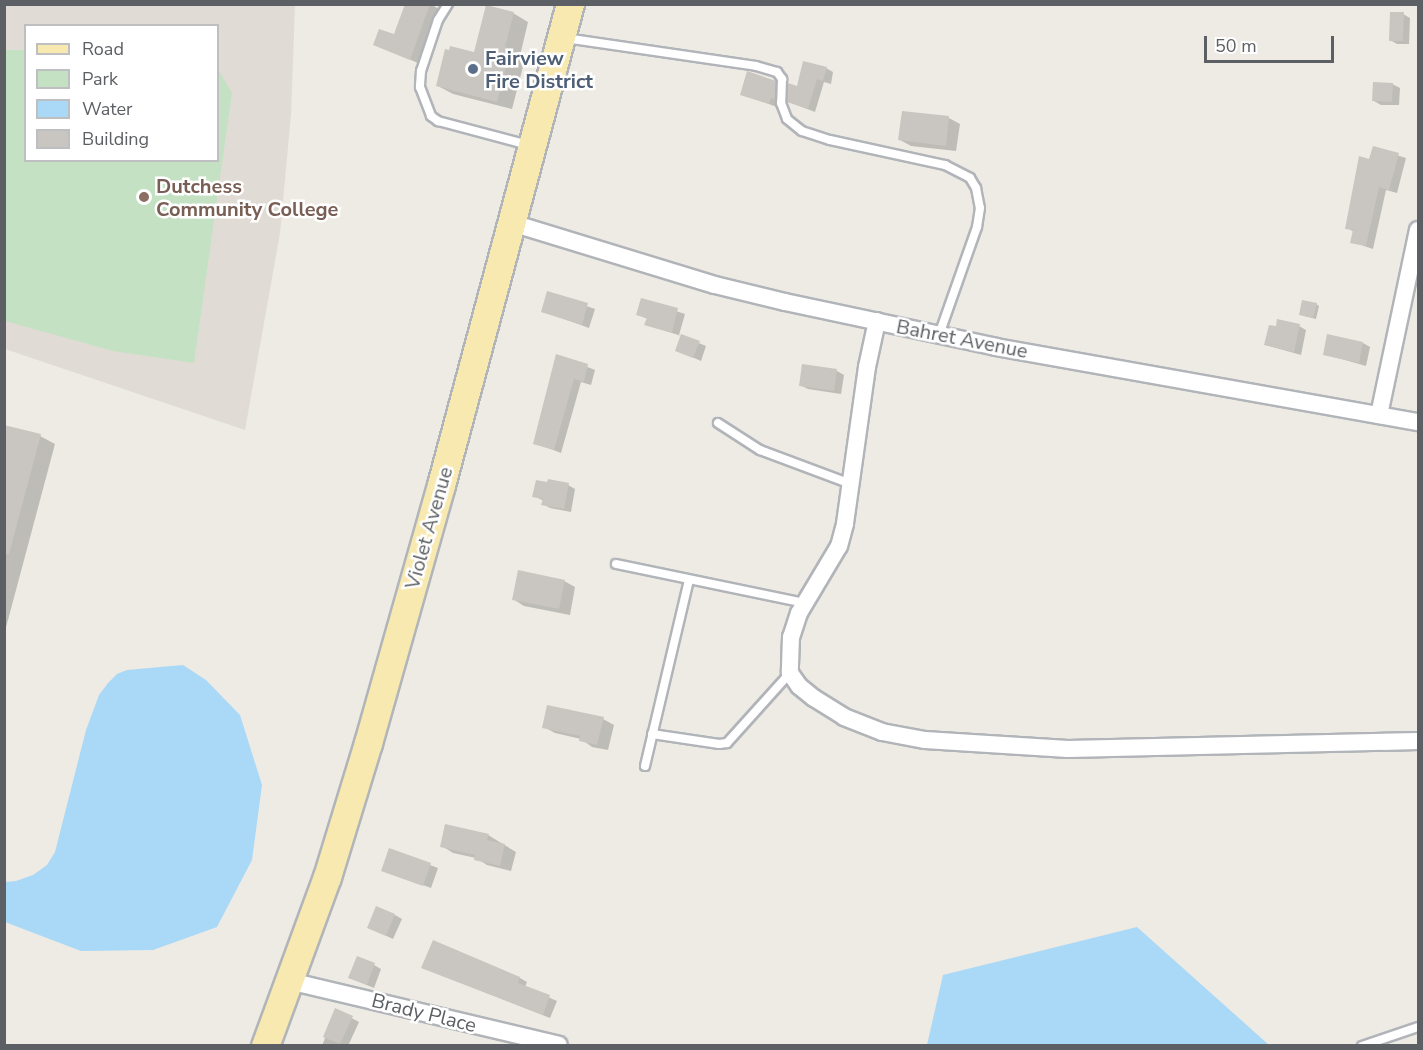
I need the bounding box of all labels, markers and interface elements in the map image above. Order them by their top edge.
legend [24,24,219,162]
scale bar [1207,24,1338,62]
text: 50 m [1215,34,1257,58]
text: Road [82,37,124,61]
place label: Fairview Fire District [485,46,593,93]
marker: Fairview Fire District [466,62,480,76]
text: Park [82,67,118,91]
text: Water [82,97,133,121]
text: Building [82,127,149,151]
place label: Dutchess Community College [156,174,338,221]
marker: Dutchess Community College [137,190,151,204]
street label: Bahret Avenue [894,314,1030,364]
street label: Violet Avenue [400,464,458,592]
street label: Brady Place [369,988,479,1038]

